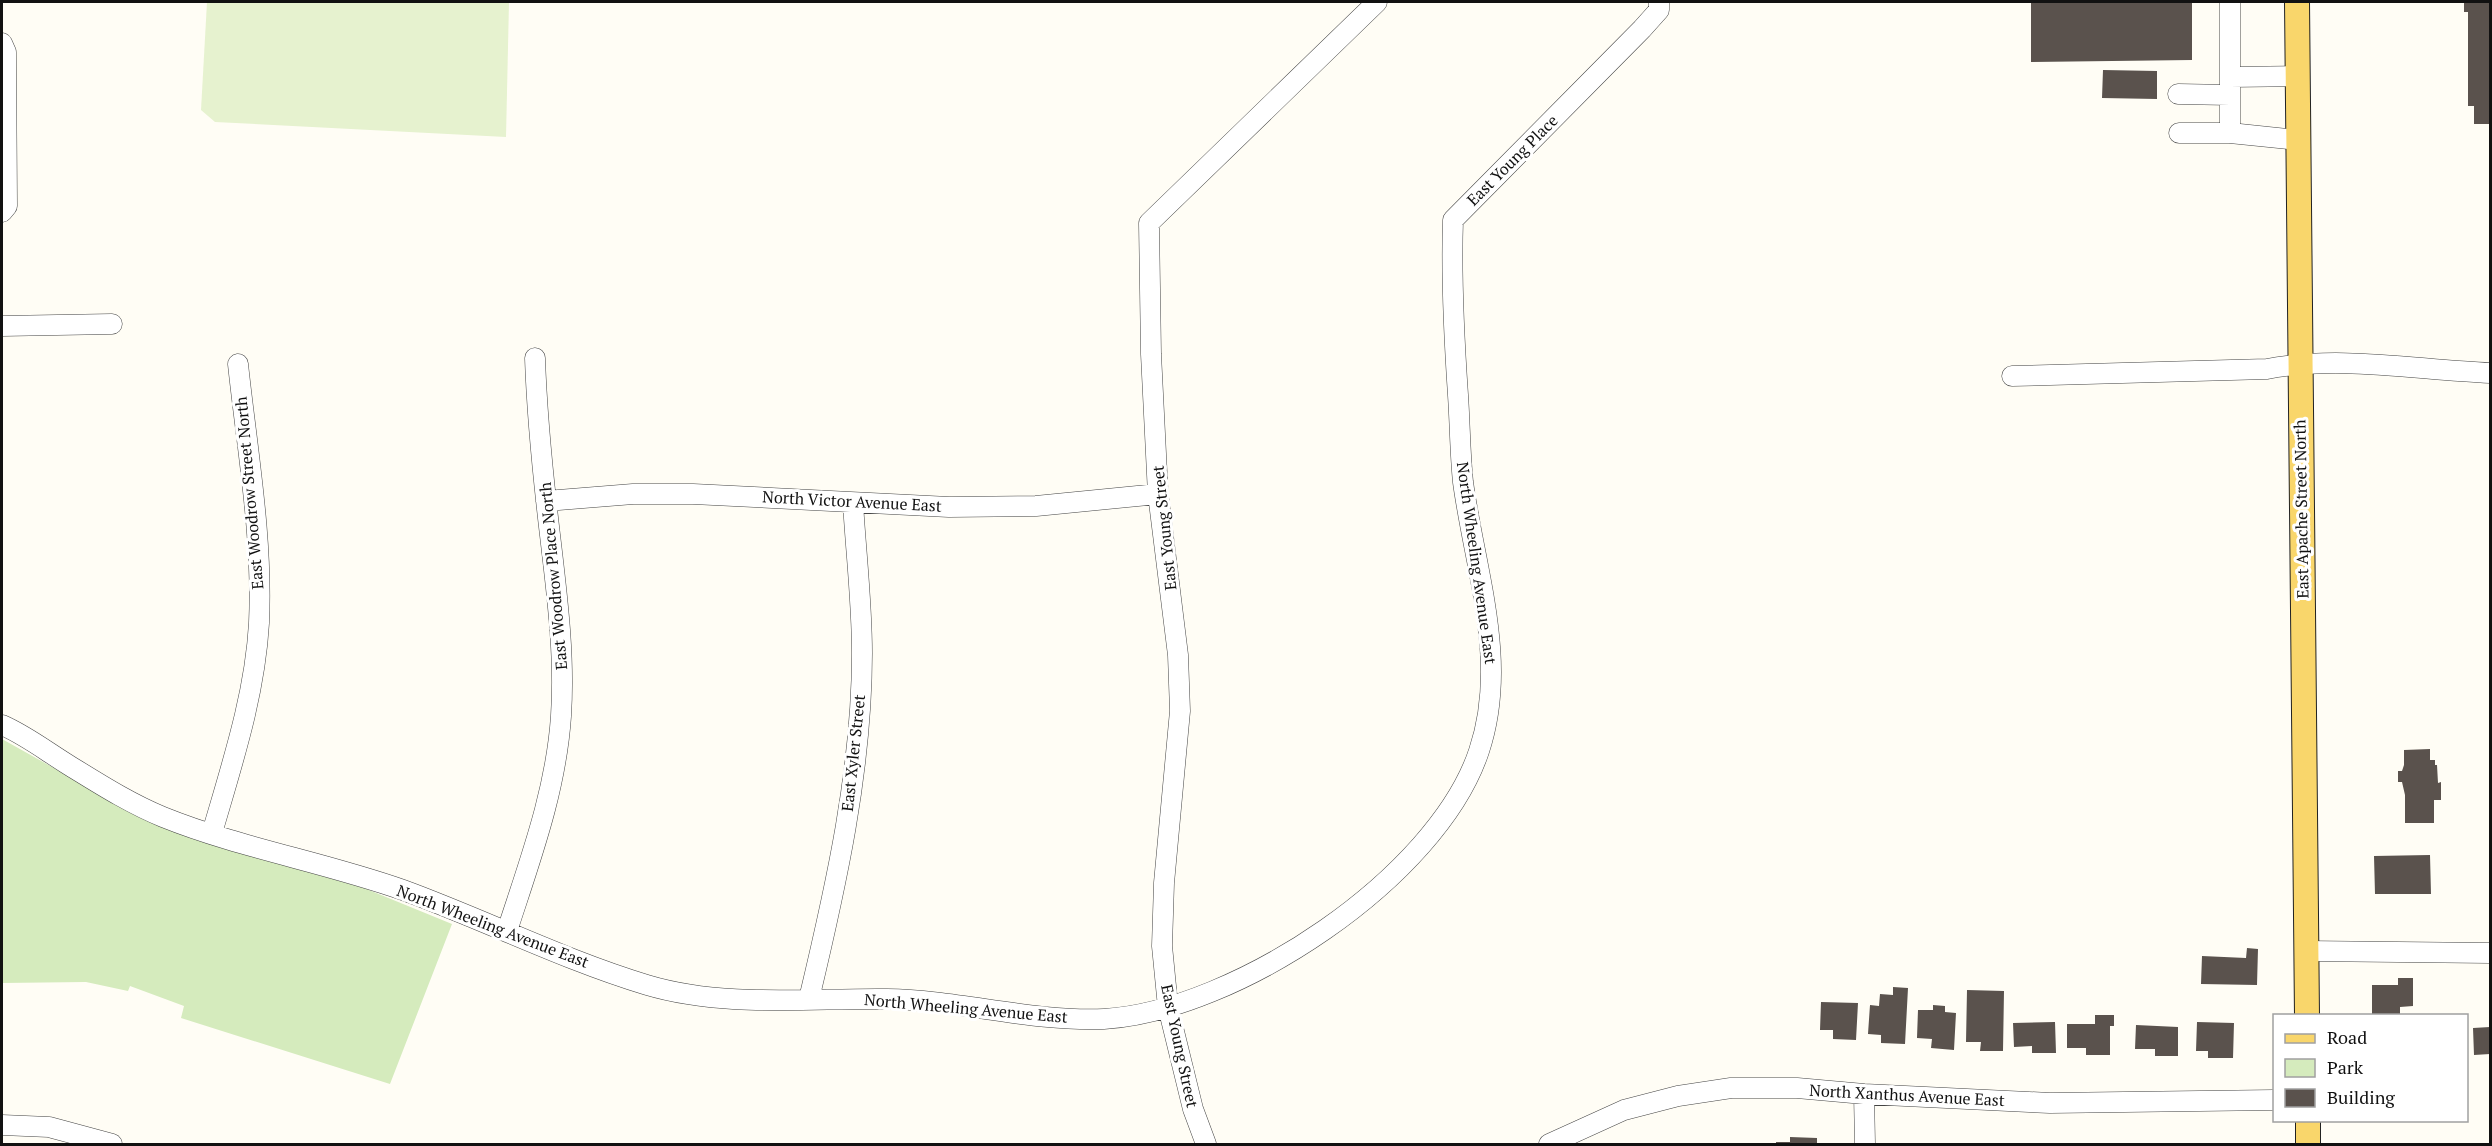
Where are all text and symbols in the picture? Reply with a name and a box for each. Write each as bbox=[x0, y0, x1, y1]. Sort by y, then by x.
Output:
street label: East Young Place bbox=[1462, 110, 1562, 210]
street label: East Woodrow Street North bbox=[230, 395, 268, 590]
street label: East Apache Street North bbox=[2288, 419, 2314, 599]
street label: North Wheeling Avenue East bbox=[1452, 460, 1502, 666]
street label: East Young Street bbox=[1146, 464, 1182, 592]
street label: East Woodrow Place North bbox=[534, 481, 572, 671]
street label: North Victor Avenue East bbox=[762, 485, 942, 517]
street label: East Xyler Street bbox=[836, 693, 870, 813]
street label: North Wheeling Avenue East bbox=[394, 879, 592, 973]
street label: East Young Street bbox=[1156, 982, 1204, 1110]
street label: North Wheeling Avenue East bbox=[863, 988, 1069, 1028]
legend bbox=[2273, 1014, 2468, 1122]
text: Road bbox=[2327, 1025, 2367, 1049]
text: Park bbox=[2327, 1055, 2364, 1079]
street label: North Xanthus Avenue East bbox=[1809, 1079, 2005, 1111]
text: Building bbox=[2327, 1085, 2395, 1109]

